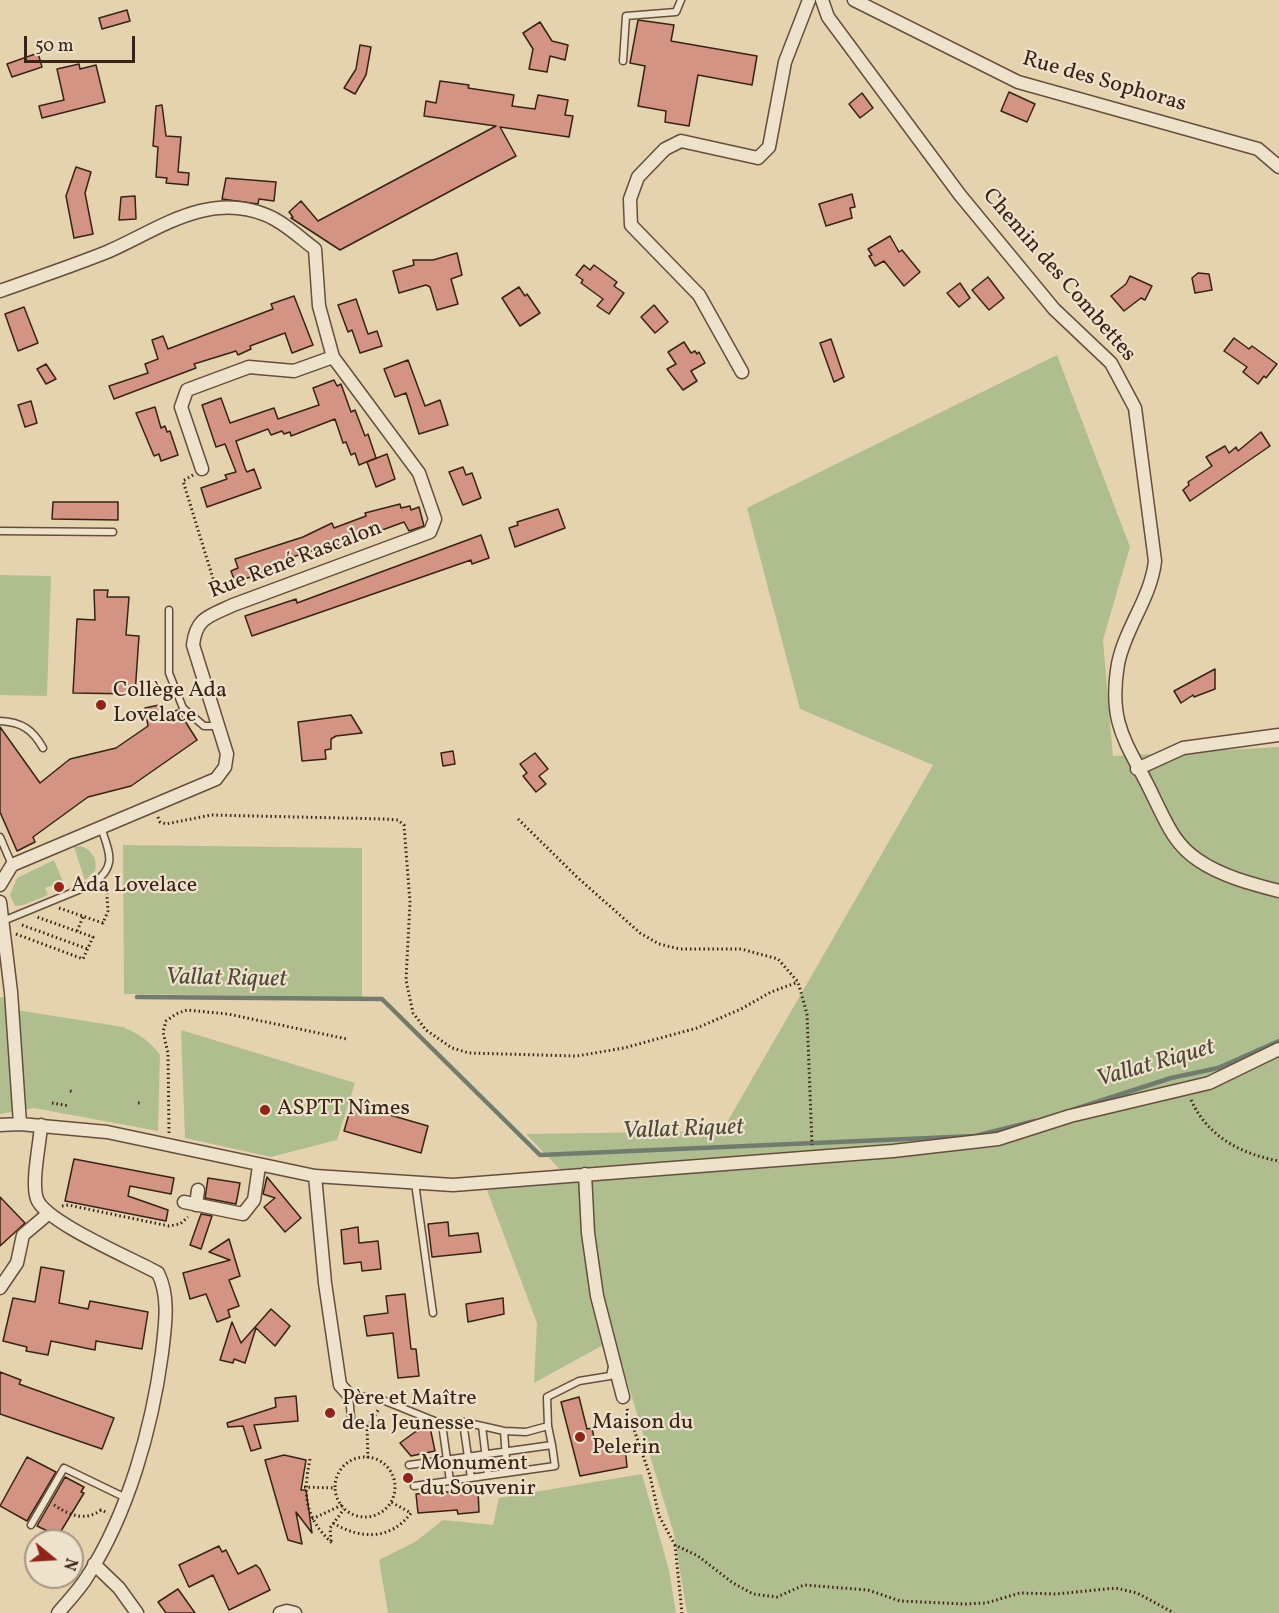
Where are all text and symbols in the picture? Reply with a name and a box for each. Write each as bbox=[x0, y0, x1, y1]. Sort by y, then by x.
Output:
scale bar bbox=[27, 24, 138, 62]
text: 50 m bbox=[35, 34, 74, 59]
street label: Rue des Sophoras bbox=[1019, 47, 1189, 119]
street label: Chemin des Combettes bbox=[976, 184, 1140, 368]
street label: Rue René Rascalon bbox=[206, 516, 386, 606]
place label: Collège Ada Lovelace bbox=[113, 679, 227, 730]
marker: Collège Ada Lovelace bbox=[94, 698, 108, 712]
place label: Ada Lovelace bbox=[71, 874, 197, 900]
marker: Ada Lovelace bbox=[52, 880, 66, 894]
water label: Vallat Riquet bbox=[165, 965, 287, 995]
water label: Vallat Riquet bbox=[1094, 1034, 1218, 1096]
place label: ASPTT Nîmes bbox=[277, 1097, 410, 1123]
marker: ASPTT Nîmes bbox=[258, 1103, 272, 1117]
water label: Vallat Riquet bbox=[622, 1114, 744, 1148]
place label: Père et Maître de la Jeunesse bbox=[342, 1387, 477, 1438]
marker: Père et Maître de la Jeunesse bbox=[323, 1406, 337, 1420]
place label: Maison du Pelerin bbox=[592, 1411, 694, 1462]
marker: Maison du Pelerin bbox=[573, 1430, 587, 1444]
place label: Monument du Souvenir bbox=[420, 1452, 536, 1504]
marker: Monument du Souvenir bbox=[401, 1471, 415, 1485]
north arrow bbox=[24, 1529, 84, 1589]
text: N bbox=[57, 1555, 81, 1573]

